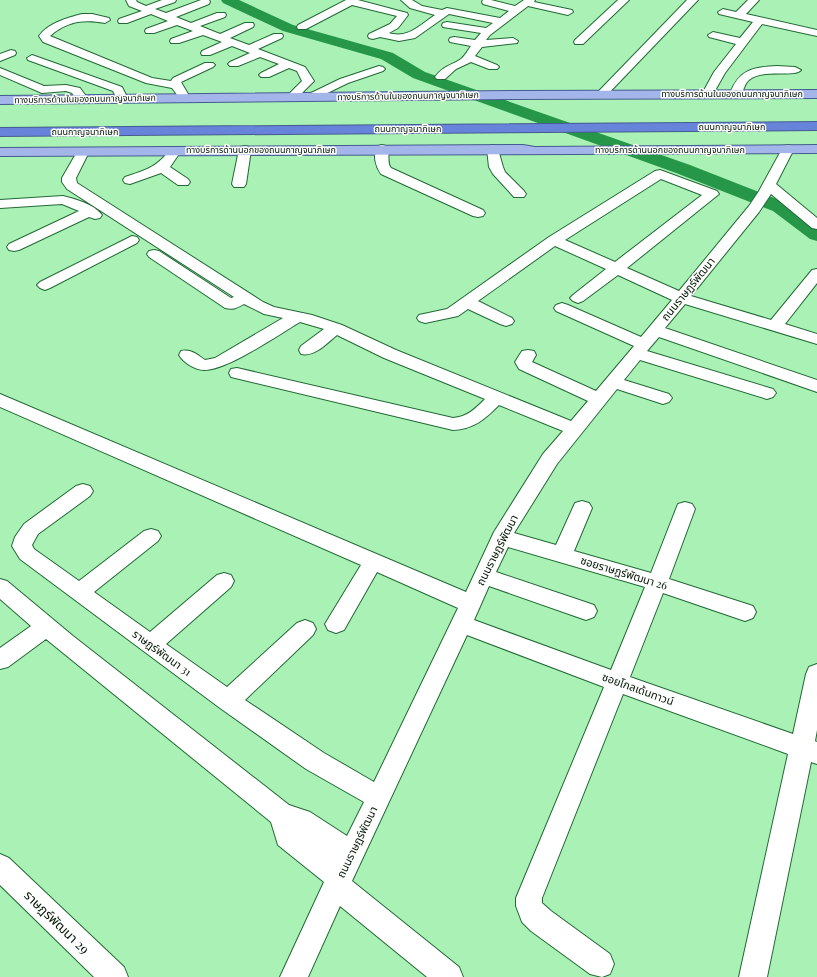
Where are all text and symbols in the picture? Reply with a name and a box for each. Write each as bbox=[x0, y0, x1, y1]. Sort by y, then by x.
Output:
street label: ทางบริการด้านในของถนนกาญจนาภิเษก bbox=[661, 87, 803, 99]
street label: ทางบริการด้านในของถนนกาญจนาภิเษก bbox=[337, 88, 479, 102]
street label: ทางบริการด้านในของถนนกาญจนาภิเษก bbox=[14, 91, 156, 105]
street label: ถนนกาญจนาภิเษก bbox=[699, 120, 765, 132]
street label: ถนนกาญจนาภิเษก bbox=[375, 122, 441, 134]
street label: ถนนกาญจนาภิเษก bbox=[52, 125, 118, 137]
street label: ทางบริการด้านนอกของถนนกาญจนาภิเษก bbox=[186, 143, 336, 155]
street label: ทางบริการด้านนอกของถนนกาญจนาภิเษก bbox=[595, 143, 745, 155]
street label: ถนนราษฏร์พัฒนา bbox=[657, 254, 718, 324]
street label: ถนนราษฏร์พัฒนา bbox=[472, 512, 521, 588]
street label: ซอยราษฎร์พัฒนา 26 bbox=[579, 552, 670, 593]
street label: ราษฎร์พัฒนา 31 bbox=[130, 626, 195, 679]
street label: ซอยโกลเด้นทาวน์ bbox=[600, 669, 676, 708]
street label: ถนนราษฏร์พัฒนา bbox=[333, 804, 380, 880]
street label: ราษฎร์พัฒนา 29 bbox=[21, 886, 94, 957]

